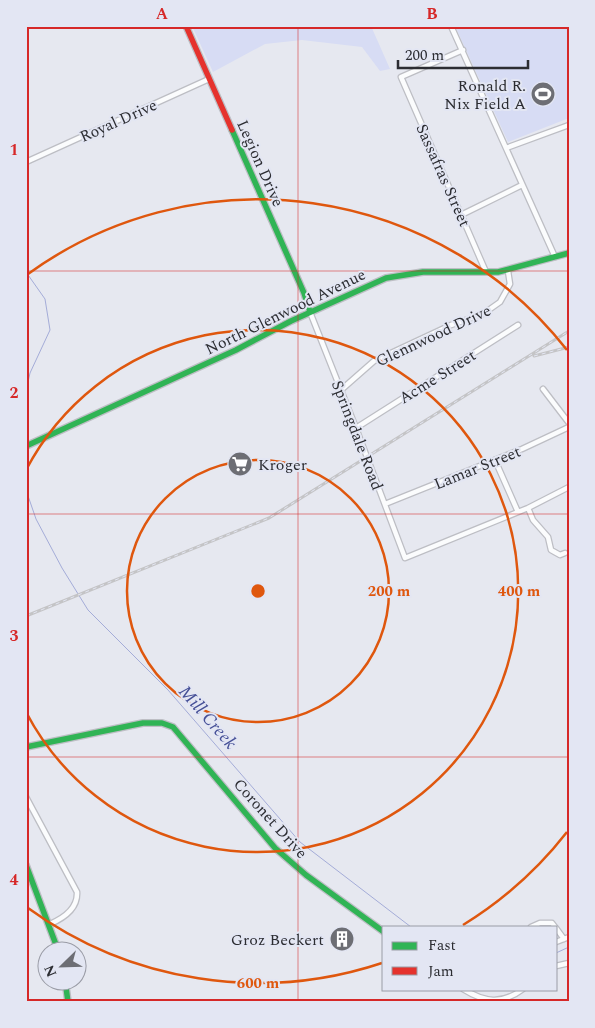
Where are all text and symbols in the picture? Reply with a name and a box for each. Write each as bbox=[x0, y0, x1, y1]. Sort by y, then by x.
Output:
text: A bbox=[156, 2, 169, 26]
text: B bbox=[426, 2, 438, 26]
scale bar bbox=[398, 38, 528, 70]
text: 200 m bbox=[405, 44, 444, 67]
place label: Ronald R. Nix Field A bbox=[444, 74, 526, 116]
sports icon: Ronald R. Nix Field A bbox=[530, 81, 556, 107]
street label: Royal Drive bbox=[76, 93, 161, 149]
street label: Legion Drive bbox=[230, 116, 290, 211]
street label: Sassafras Street bbox=[410, 120, 477, 231]
text: 1 bbox=[10, 138, 18, 162]
street label: North Glenwood Avenue bbox=[201, 263, 370, 361]
street label: Glennwood Drive bbox=[372, 299, 495, 373]
street label: Acme Street bbox=[394, 343, 481, 410]
street label: Springdale Road bbox=[325, 377, 389, 494]
text: 2 bbox=[10, 381, 19, 405]
street label: Lamar Street bbox=[430, 439, 525, 496]
supermarket icon: Kroger bbox=[227, 451, 253, 477]
place label: Kroger bbox=[258, 453, 307, 477]
text: 200 m bbox=[368, 580, 411, 603]
text: 400 m bbox=[498, 580, 541, 603]
centre of rings bbox=[249, 582, 267, 600]
text: 3 bbox=[10, 624, 19, 648]
water label: Mill Creek bbox=[172, 679, 244, 756]
street label: Coronet Drive bbox=[227, 773, 313, 864]
text: 4 bbox=[10, 868, 19, 892]
building icon: Groz Beckert bbox=[329, 926, 355, 952]
legend bbox=[382, 926, 558, 990]
place label: Groz Beckert bbox=[231, 928, 324, 952]
text: Fast bbox=[428, 934, 456, 957]
north arrow bbox=[38, 940, 88, 990]
text: Jam bbox=[428, 960, 454, 983]
text: N bbox=[39, 962, 62, 980]
text: 600 m bbox=[237, 972, 280, 995]

